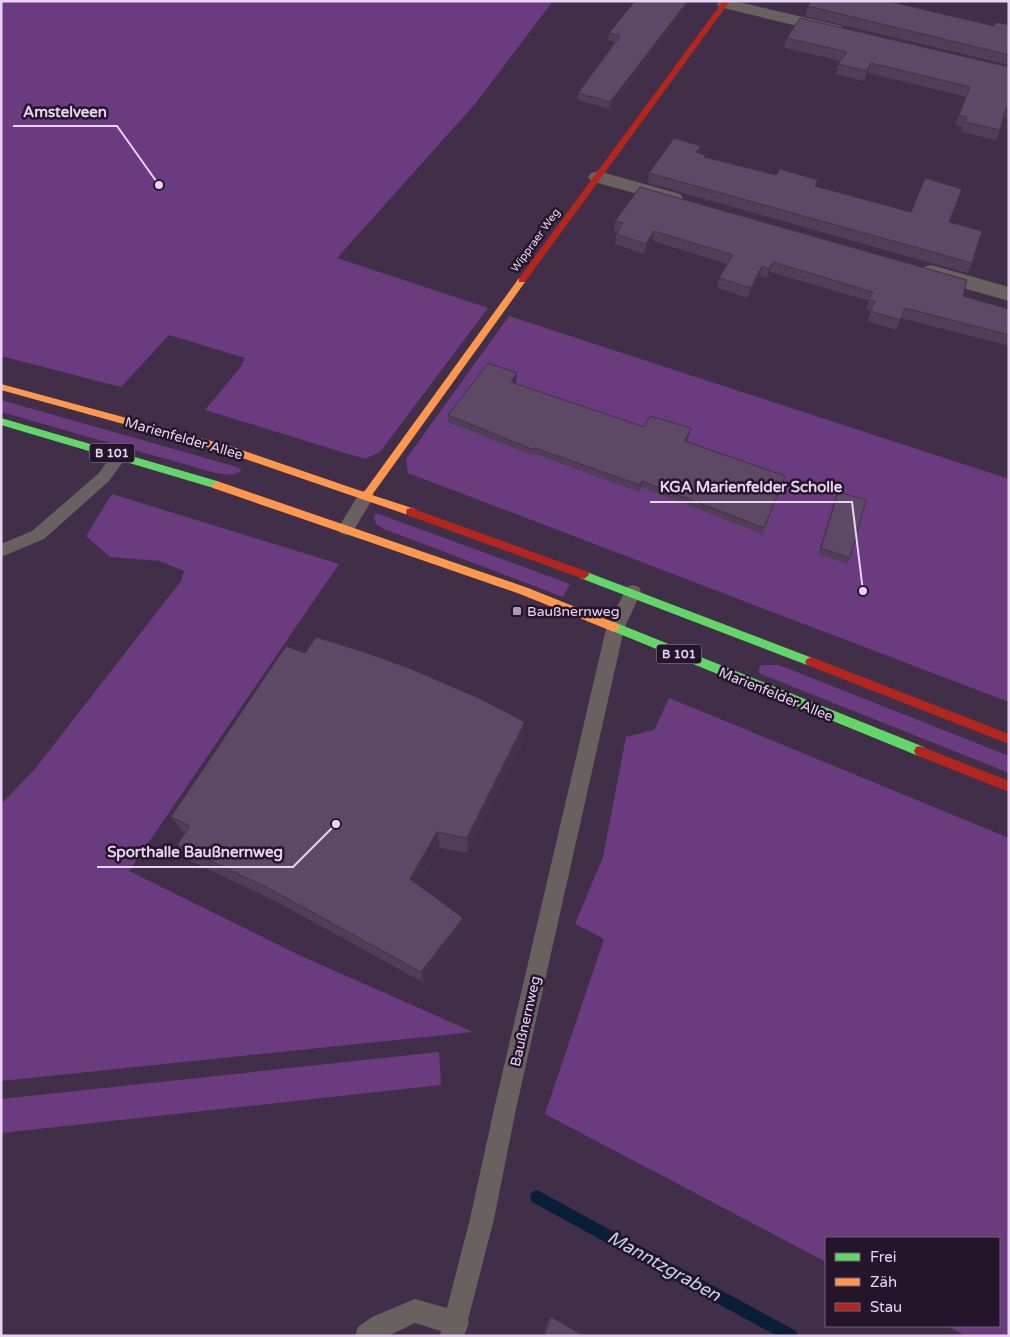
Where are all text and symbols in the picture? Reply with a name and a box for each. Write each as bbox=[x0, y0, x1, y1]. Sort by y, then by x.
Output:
callout: Amstelveen bbox=[13, 96, 117, 126]
text: Amstelveen bbox=[23, 103, 107, 121]
street label: Wippraer Weg bbox=[508, 206, 563, 275]
street label: Marienfelder Allee bbox=[123, 414, 245, 463]
road number: B 101 bbox=[90, 443, 134, 462]
callout: KGA Marienfelder Scholle bbox=[650, 472, 852, 502]
text: KGA Marienfelder Scholle bbox=[660, 478, 843, 496]
place label: Baußnernweg bbox=[527, 603, 620, 620]
marker: Baußnernweg bbox=[511, 605, 523, 617]
road number: B 101 bbox=[656, 644, 702, 664]
street label: Marienfelder Allee bbox=[716, 664, 836, 725]
callout: Sporthalle Baußnernweg bbox=[97, 837, 293, 867]
text: Sporthalle Baußnernweg bbox=[107, 843, 283, 862]
street label: Baußnernweg bbox=[507, 974, 544, 1068]
water label: Manntzgraben bbox=[604, 1226, 725, 1307]
legend bbox=[825, 1237, 1000, 1327]
text: Frei bbox=[870, 1248, 896, 1266]
text: Zäh bbox=[870, 1273, 897, 1291]
text: Stau bbox=[870, 1298, 902, 1316]

